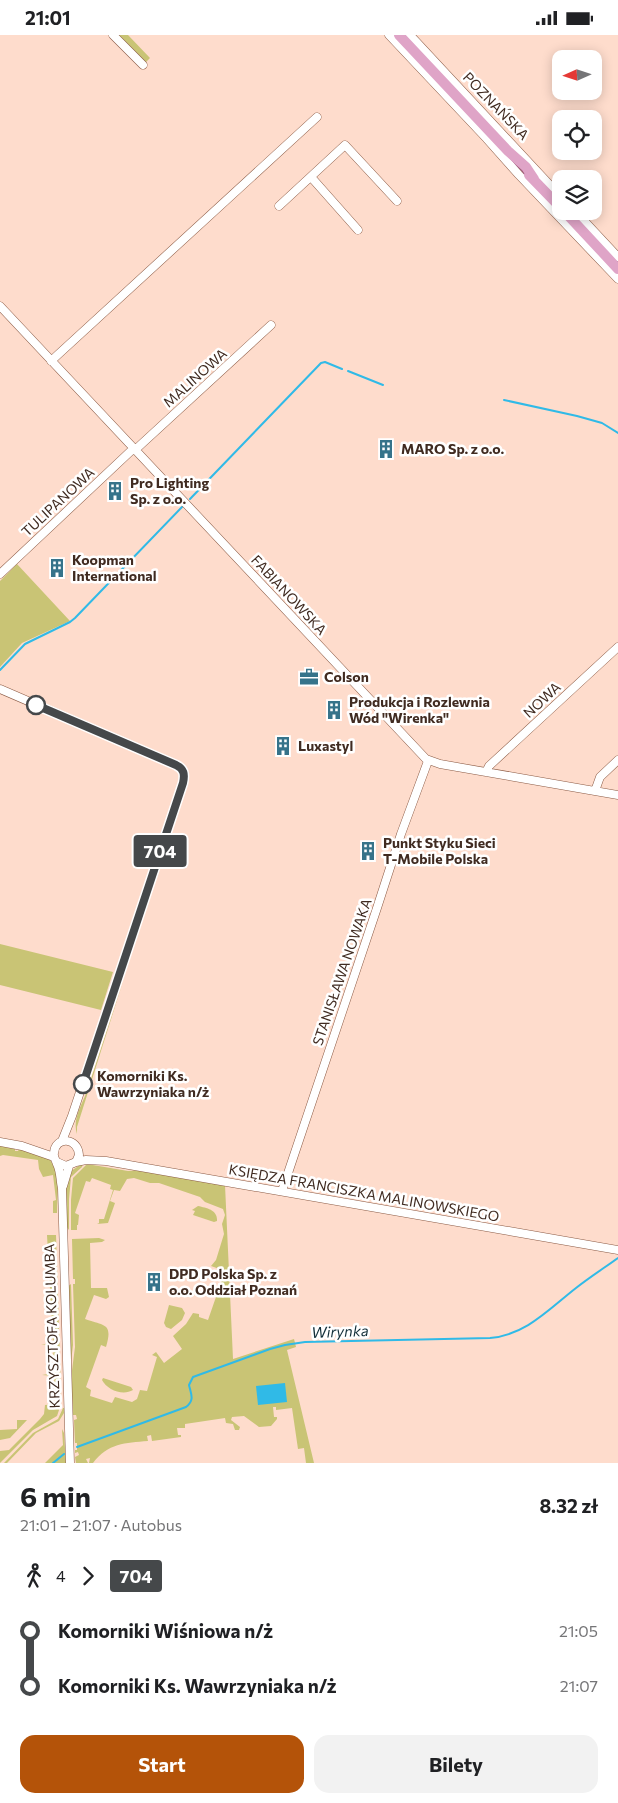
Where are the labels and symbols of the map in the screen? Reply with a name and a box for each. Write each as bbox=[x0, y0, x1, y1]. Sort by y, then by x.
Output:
north arrow bbox=[552, 50, 602, 100]
street label: POZNAŃSKA bbox=[460, 68, 533, 143]
street label: MALINOWA bbox=[159, 344, 230, 411]
building icon: MARO Sp. z o.o. bbox=[375, 438, 397, 460]
place label: MARO Sp. z o.o. bbox=[401, 440, 504, 457]
street label: TULIPANOWA bbox=[18, 463, 98, 540]
place label: Pro Lighting Sp. z o.o. bbox=[130, 474, 209, 507]
building icon: Pro Lighting Sp. z o.o. bbox=[104, 480, 126, 502]
place label: Koopman International bbox=[72, 551, 156, 584]
street label: FABIANOWSKA bbox=[248, 551, 331, 638]
building icon: Koopman International bbox=[46, 557, 68, 579]
office icon: Colson bbox=[298, 666, 320, 688]
place label: Colson bbox=[324, 668, 369, 685]
street label: NOWA bbox=[520, 678, 564, 721]
place label: Produkcja i Rozlewnia Wód "Wirenka" bbox=[349, 693, 490, 726]
unlabelled marker bbox=[26, 695, 46, 715]
building icon: Produkcja i Rozlewnia Wód "Wirenka" bbox=[323, 699, 345, 721]
building icon: Luxastyl bbox=[272, 735, 294, 757]
place label: Luxastyl bbox=[298, 737, 353, 754]
place label: Punkt Styku Sieci T-Mobile Polska bbox=[383, 834, 496, 867]
line badge: 704 bbox=[131, 835, 189, 867]
building icon: Punkt Styku Sieci T-Mobile Polska bbox=[357, 840, 379, 862]
street label: STANISŁAWA NOWAKA bbox=[308, 896, 375, 1047]
place label: Komorniki Ks. Wawrzyniaka n/ż bbox=[97, 1067, 209, 1100]
marker: Komorniki Ks. Wawrzyniaka n/ż bbox=[73, 1074, 93, 1094]
street label: KSIĘDZA FRANCISZKA MALINOWSKIEGO bbox=[228, 1160, 501, 1225]
street label: KRZYSZTOFA KOLUMBA bbox=[40, 1243, 63, 1409]
place label: DPD Polska Sp. z o.o. Oddział Poznań bbox=[169, 1265, 297, 1298]
building icon: DPD Polska Sp. z o.o. Oddział Poznań bbox=[143, 1271, 165, 1293]
water label: Wirynka bbox=[311, 1321, 369, 1341]

